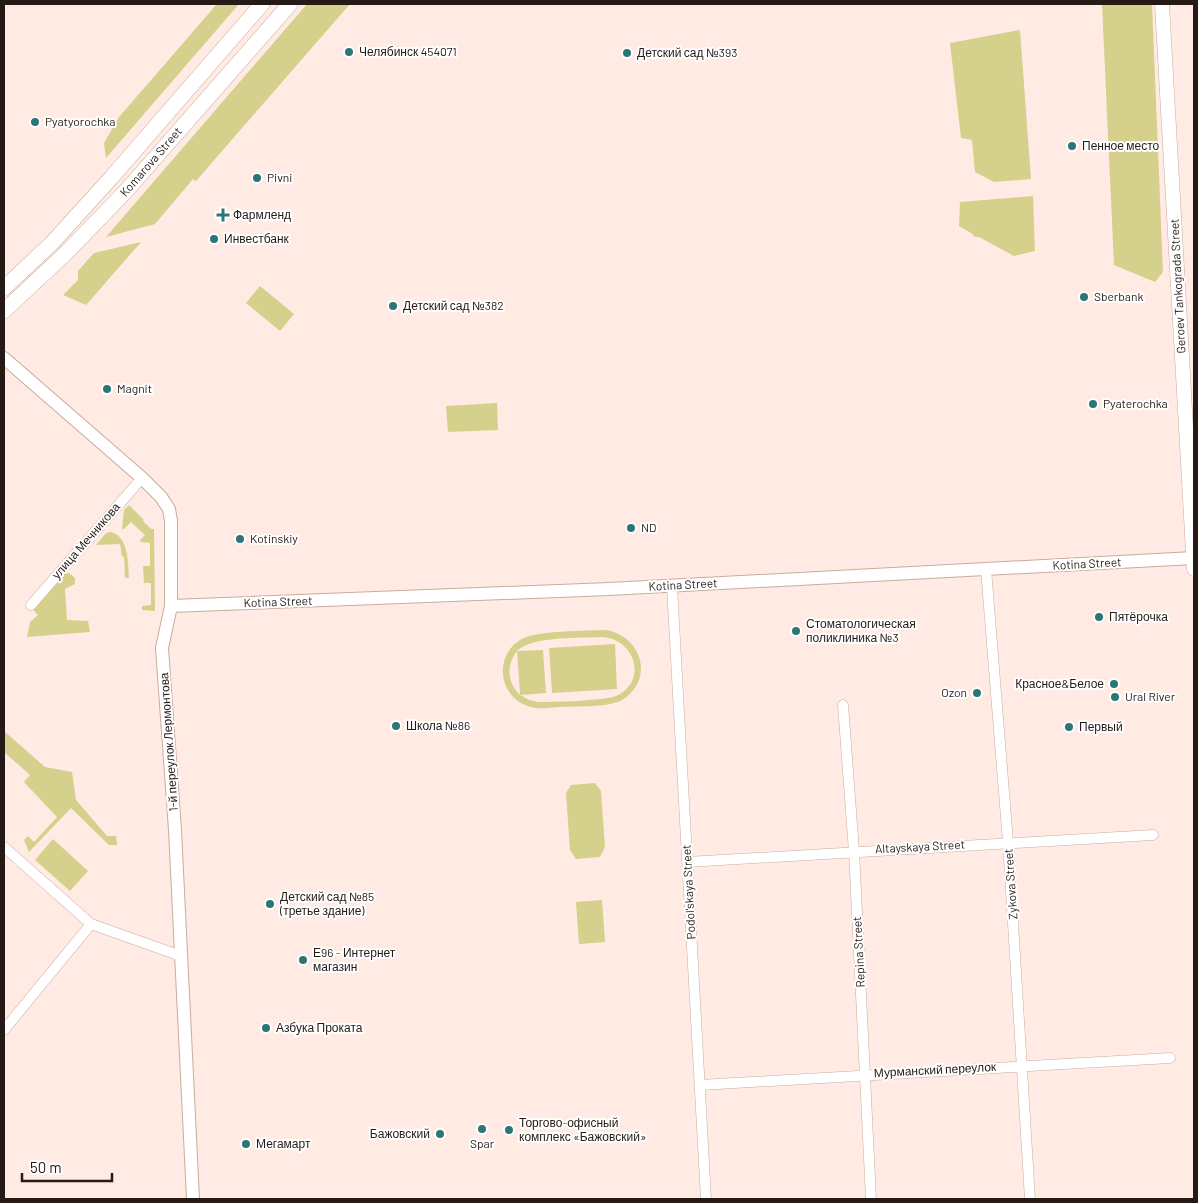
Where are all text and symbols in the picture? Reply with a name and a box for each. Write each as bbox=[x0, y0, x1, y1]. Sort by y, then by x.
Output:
place label: Челябинск 454071 bbox=[359, 44, 457, 58]
place label: Детский сад №393 bbox=[637, 45, 737, 60]
marker: Челябинск 454071 bbox=[343, 46, 355, 58]
marker: Детский сад №393 bbox=[621, 47, 633, 59]
place label: Pyatyorochka bbox=[45, 114, 115, 128]
marker: Pyatyorochka bbox=[29, 116, 41, 128]
street label: Komarova Street bbox=[116, 124, 184, 199]
place label: Пенное место bbox=[1082, 138, 1160, 152]
marker: Пенное место bbox=[1066, 140, 1078, 152]
place label: Pivni bbox=[267, 170, 292, 184]
marker: Pivni bbox=[251, 172, 263, 184]
place label: Фармленд bbox=[233, 207, 291, 222]
marker: Фармленд bbox=[217, 209, 229, 221]
street label: Geroev Tankograda Street bbox=[1166, 218, 1188, 354]
place label: Инвестбанк bbox=[224, 231, 290, 245]
marker: Инвестбанк bbox=[208, 233, 220, 245]
place label: Sberbank bbox=[1094, 289, 1143, 303]
marker: Sberbank bbox=[1078, 291, 1090, 303]
place label: Детский сад №382 bbox=[403, 298, 504, 313]
marker: Детский сад №382 bbox=[387, 300, 399, 312]
place label: Magnit bbox=[117, 381, 152, 395]
marker: Magnit bbox=[101, 383, 113, 395]
place label: Pyaterochka bbox=[1103, 396, 1168, 410]
marker: Pyaterochka bbox=[1087, 398, 1099, 410]
street label: улица Мечникова bbox=[48, 499, 123, 582]
place label: ND bbox=[641, 520, 656, 534]
marker: ND bbox=[625, 522, 637, 534]
place label: Kotinskiy bbox=[250, 531, 298, 545]
marker: Kotinskiy bbox=[234, 533, 246, 545]
street label: Kotina Street bbox=[1052, 554, 1122, 572]
street label: Kotina Street bbox=[648, 575, 718, 593]
street label: Kotina Street bbox=[243, 593, 313, 609]
place label: Пятёрочка bbox=[1109, 609, 1168, 624]
marker: Пятёрочка bbox=[1093, 611, 1105, 623]
place label: Стоматологическая поликлиника №3 bbox=[806, 616, 916, 644]
marker: Стоматологическая поликлиника №3 bbox=[790, 625, 802, 637]
street label: 1-й переулок Лермонтова bbox=[156, 672, 181, 812]
place label: Красное&Белое bbox=[1015, 676, 1104, 691]
marker: Красное&Белое bbox=[1108, 678, 1120, 690]
place label: Ozon bbox=[941, 685, 967, 699]
marker: Ozon bbox=[971, 687, 983, 699]
place label: Ural River bbox=[1125, 689, 1176, 703]
marker: Ural River bbox=[1109, 691, 1121, 703]
place label: Школа №86 bbox=[406, 718, 470, 732]
place label: Первый bbox=[1079, 719, 1123, 734]
marker: Школа №86 bbox=[390, 720, 402, 732]
marker: Первый bbox=[1063, 721, 1075, 733]
street label: Altayskaya Street bbox=[875, 837, 965, 855]
street label: Podol'skaya Street bbox=[679, 844, 697, 940]
street label: Zykova Street bbox=[1001, 848, 1019, 920]
place label: Детский сад №85 (третье здание) bbox=[279, 889, 374, 918]
marker: Детский сад №85 (третье здание) bbox=[264, 898, 276, 910]
street label: Repina Street bbox=[849, 916, 867, 988]
place label: Е96 - Интернет магазин bbox=[313, 945, 396, 973]
marker: Е96 - Интернет магазин bbox=[297, 954, 309, 966]
place label: Азбука Проката bbox=[276, 1020, 363, 1035]
marker: Азбука Проката bbox=[260, 1022, 272, 1034]
street label: Мурманский переулок bbox=[873, 1059, 997, 1080]
place label: Торгово-офисный комплекс «Бажовский» bbox=[519, 1115, 646, 1143]
marker: Spar bbox=[476, 1123, 488, 1135]
marker: Торгово-офисный комплекс «Бажовский» bbox=[503, 1124, 515, 1136]
place label: Бажовский bbox=[370, 1126, 430, 1140]
marker: Бажовский bbox=[434, 1128, 446, 1140]
place label: Мегамарт bbox=[256, 1136, 311, 1151]
place label: Spar bbox=[470, 1136, 495, 1150]
marker: Мегамарт bbox=[240, 1138, 252, 1150]
scale bar bbox=[22, 1150, 112, 1182]
text: 50 m bbox=[30, 1158, 62, 1176]

